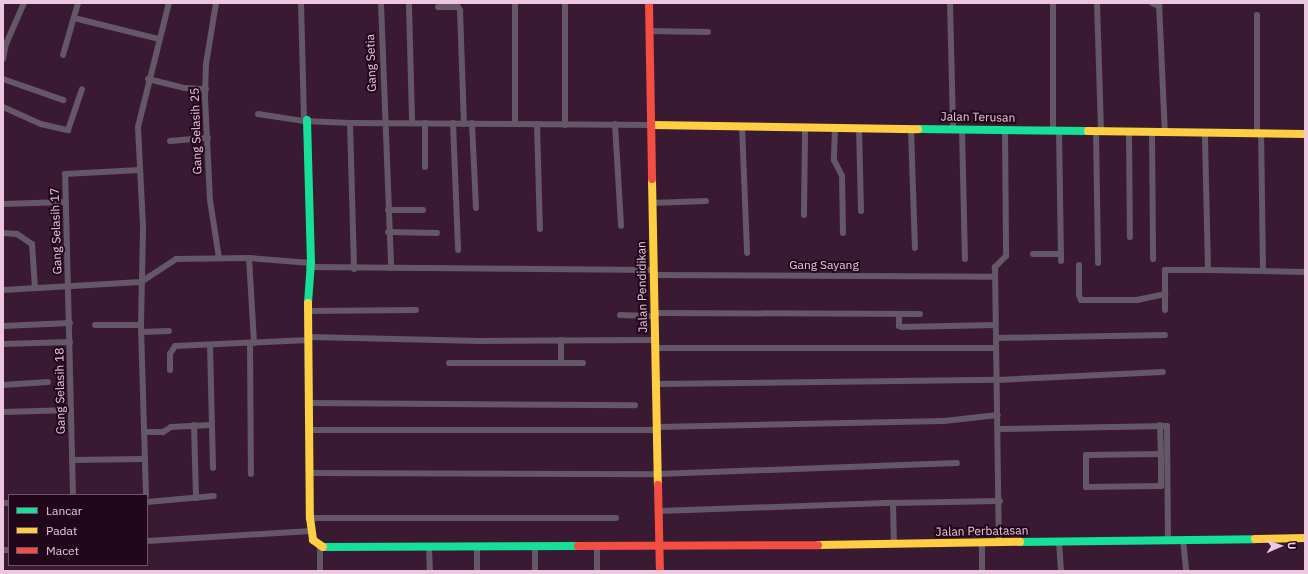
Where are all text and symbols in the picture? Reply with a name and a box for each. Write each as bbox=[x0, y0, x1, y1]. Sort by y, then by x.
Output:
street label: Gang Setia bbox=[363, 34, 379, 92]
street label: Gang Selasih 25 bbox=[187, 87, 205, 175]
street label: Jalan Terusan bbox=[940, 109, 1016, 125]
street label: Gang Selasih 17 bbox=[47, 187, 65, 275]
street label: Jalan Pendidikan bbox=[634, 241, 650, 333]
street label: Gang Sayang bbox=[789, 258, 859, 272]
street label: Gang Selasih 18 bbox=[52, 347, 68, 435]
legend bbox=[8, 494, 148, 566]
text: Lancar bbox=[46, 503, 82, 518]
text: Padat bbox=[46, 523, 77, 538]
street label: Jalan Perbatasan bbox=[935, 523, 1029, 539]
north arrow bbox=[1260, 526, 1300, 566]
text: U bbox=[1285, 542, 1299, 550]
text: Macet bbox=[46, 543, 79, 558]

